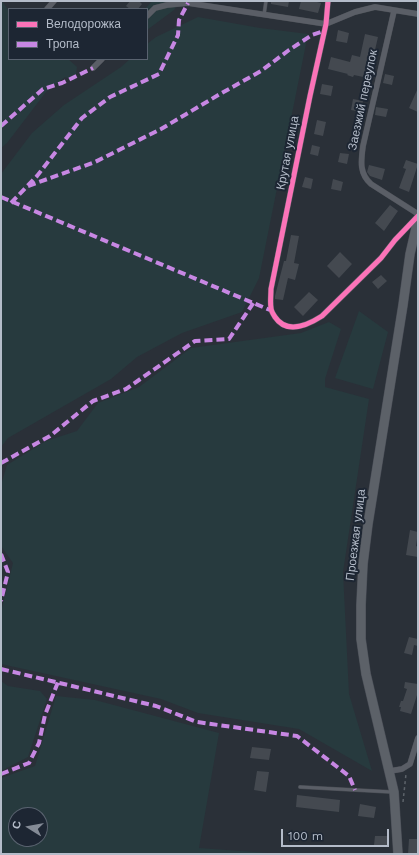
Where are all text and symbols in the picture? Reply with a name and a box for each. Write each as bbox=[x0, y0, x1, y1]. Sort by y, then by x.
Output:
legend bbox=[8, 8, 148, 60]
text: Велодорожка bbox=[46, 17, 121, 31]
text: Тропа bbox=[46, 37, 79, 51]
street label: Заезжий переулок bbox=[345, 48, 381, 152]
street label: Крутая улица bbox=[274, 115, 302, 191]
street label: Проезжая улица bbox=[343, 488, 369, 582]
north arrow bbox=[8, 807, 48, 847]
text: С bbox=[10, 820, 24, 830]
scale bar bbox=[283, 821, 391, 847]
text: 100 m bbox=[288, 829, 323, 843]

